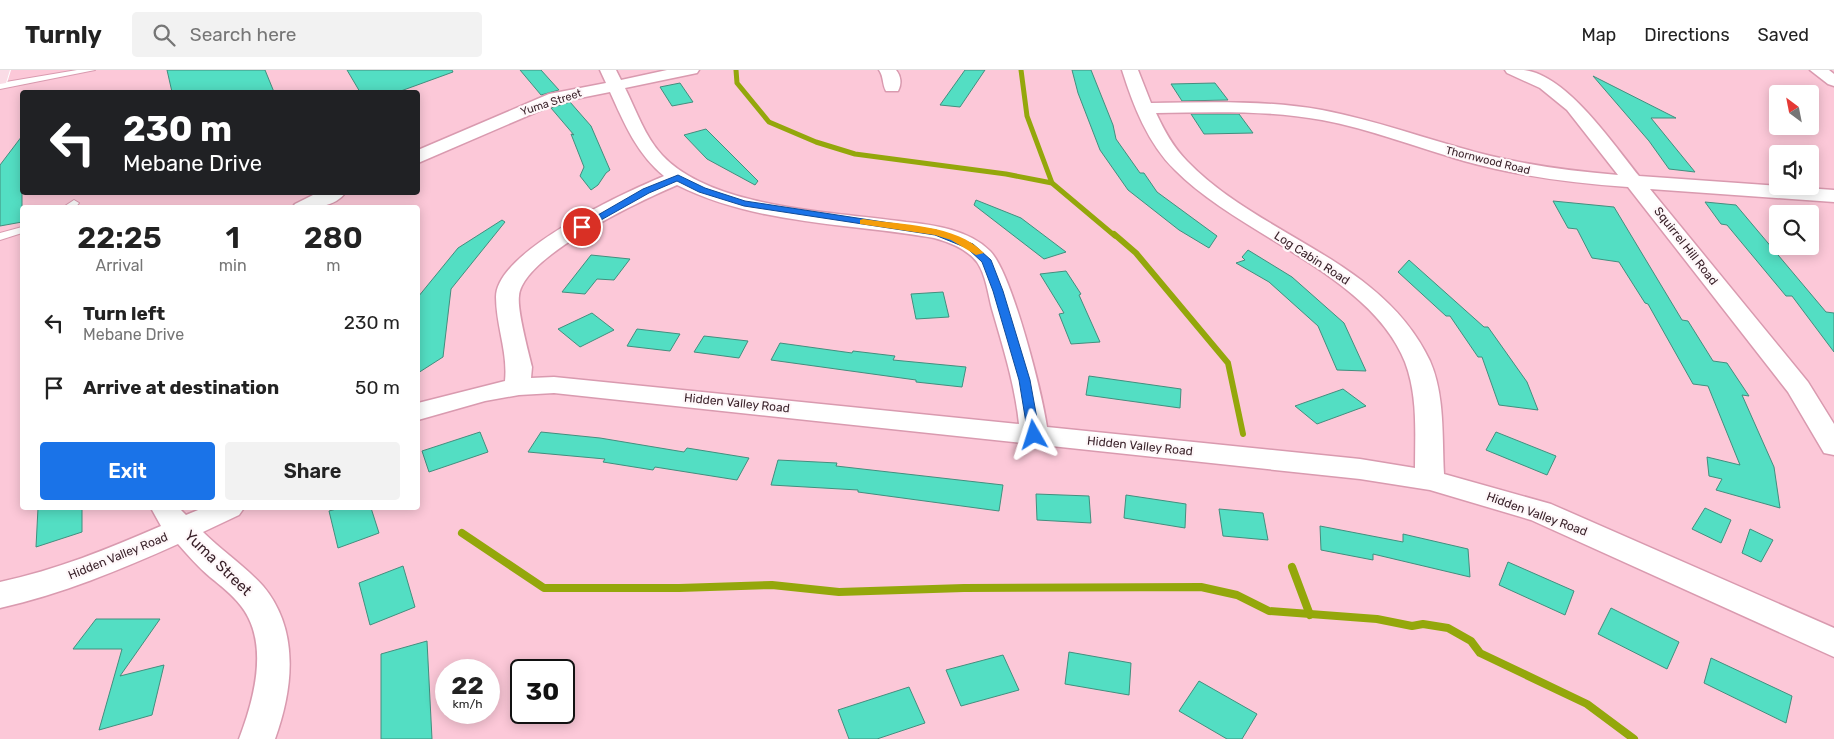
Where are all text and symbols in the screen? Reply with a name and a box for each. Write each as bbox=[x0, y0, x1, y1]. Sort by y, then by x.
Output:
search box bbox=[132, 12, 482, 57]
text: Turnly bbox=[25, 21, 102, 49]
icon: search bbox=[150, 21, 178, 49]
text: Search here bbox=[190, 23, 296, 46]
text: Map bbox=[1581, 24, 1616, 46]
text: Directions bbox=[1644, 24, 1730, 46]
text: Saved bbox=[1758, 24, 1809, 46]
north arrow bbox=[1769, 85, 1819, 135]
map controls bbox=[1769, 85, 1819, 255]
street label: Yuma Street bbox=[519, 86, 584, 118]
text: 230 m bbox=[123, 108, 232, 150]
icon: left bbox=[40, 110, 105, 175]
street label: Thornwood Road bbox=[1444, 144, 1531, 177]
button: sound bbox=[1769, 145, 1819, 195]
text: Mebane Drive bbox=[123, 150, 262, 177]
street label: Squirrel Hill Road bbox=[1651, 204, 1721, 288]
button: search bbox=[1769, 205, 1819, 255]
pin bbox=[561, 206, 603, 248]
icon: arrive bbox=[568, 213, 596, 241]
text: 22:25 bbox=[77, 220, 162, 256]
text: 1 bbox=[226, 220, 240, 256]
text: 280 bbox=[304, 220, 363, 256]
street label: Log Cabin Road bbox=[1272, 228, 1352, 288]
text: Arrival bbox=[95, 256, 143, 275]
text: min bbox=[219, 256, 247, 275]
text: m bbox=[326, 256, 340, 275]
text: Turn left bbox=[83, 302, 165, 325]
icon: left bbox=[40, 309, 68, 337]
text: 230 m bbox=[344, 311, 400, 334]
text: Mebane Drive bbox=[83, 325, 184, 344]
icon: arrive bbox=[40, 374, 68, 402]
text: Arrive at destination bbox=[83, 376, 279, 399]
text: 50 m bbox=[355, 376, 400, 399]
street label: Hidden Valley Road bbox=[683, 390, 791, 416]
position arrow bbox=[1007, 408, 1059, 460]
street label: Hidden Valley Road bbox=[1086, 433, 1194, 459]
button: Exit bbox=[40, 442, 215, 500]
button: Share bbox=[225, 442, 400, 500]
street label: Hidden Valley Road bbox=[1485, 489, 1589, 539]
street label: Yuma Street bbox=[181, 527, 255, 600]
street label: Hidden Valley Road bbox=[66, 530, 170, 582]
speed limit sign: 30 bbox=[510, 659, 575, 724]
text: 22 bbox=[451, 671, 484, 700]
text: km/h bbox=[453, 697, 482, 711]

